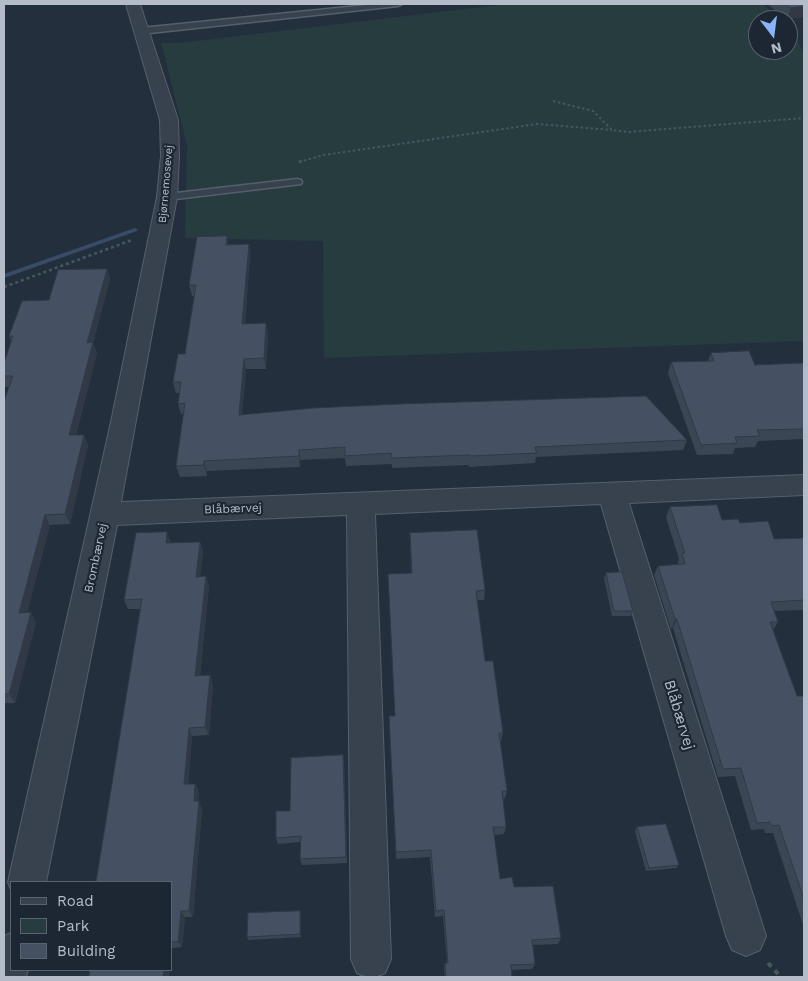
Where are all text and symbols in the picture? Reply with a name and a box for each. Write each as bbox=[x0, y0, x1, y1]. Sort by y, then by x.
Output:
north arrow bbox=[748, 10, 798, 60]
text: N bbox=[770, 39, 784, 58]
street label: Bjørnemosevej bbox=[156, 144, 176, 224]
street label: Blåbærvej bbox=[204, 501, 262, 517]
street label: Brombærvej bbox=[82, 522, 110, 594]
street label: Blåbærvej bbox=[660, 678, 698, 752]
legend bbox=[10, 881, 172, 971]
text: Road bbox=[57, 892, 94, 910]
text: Park bbox=[57, 917, 89, 935]
text: Building bbox=[57, 942, 115, 960]

